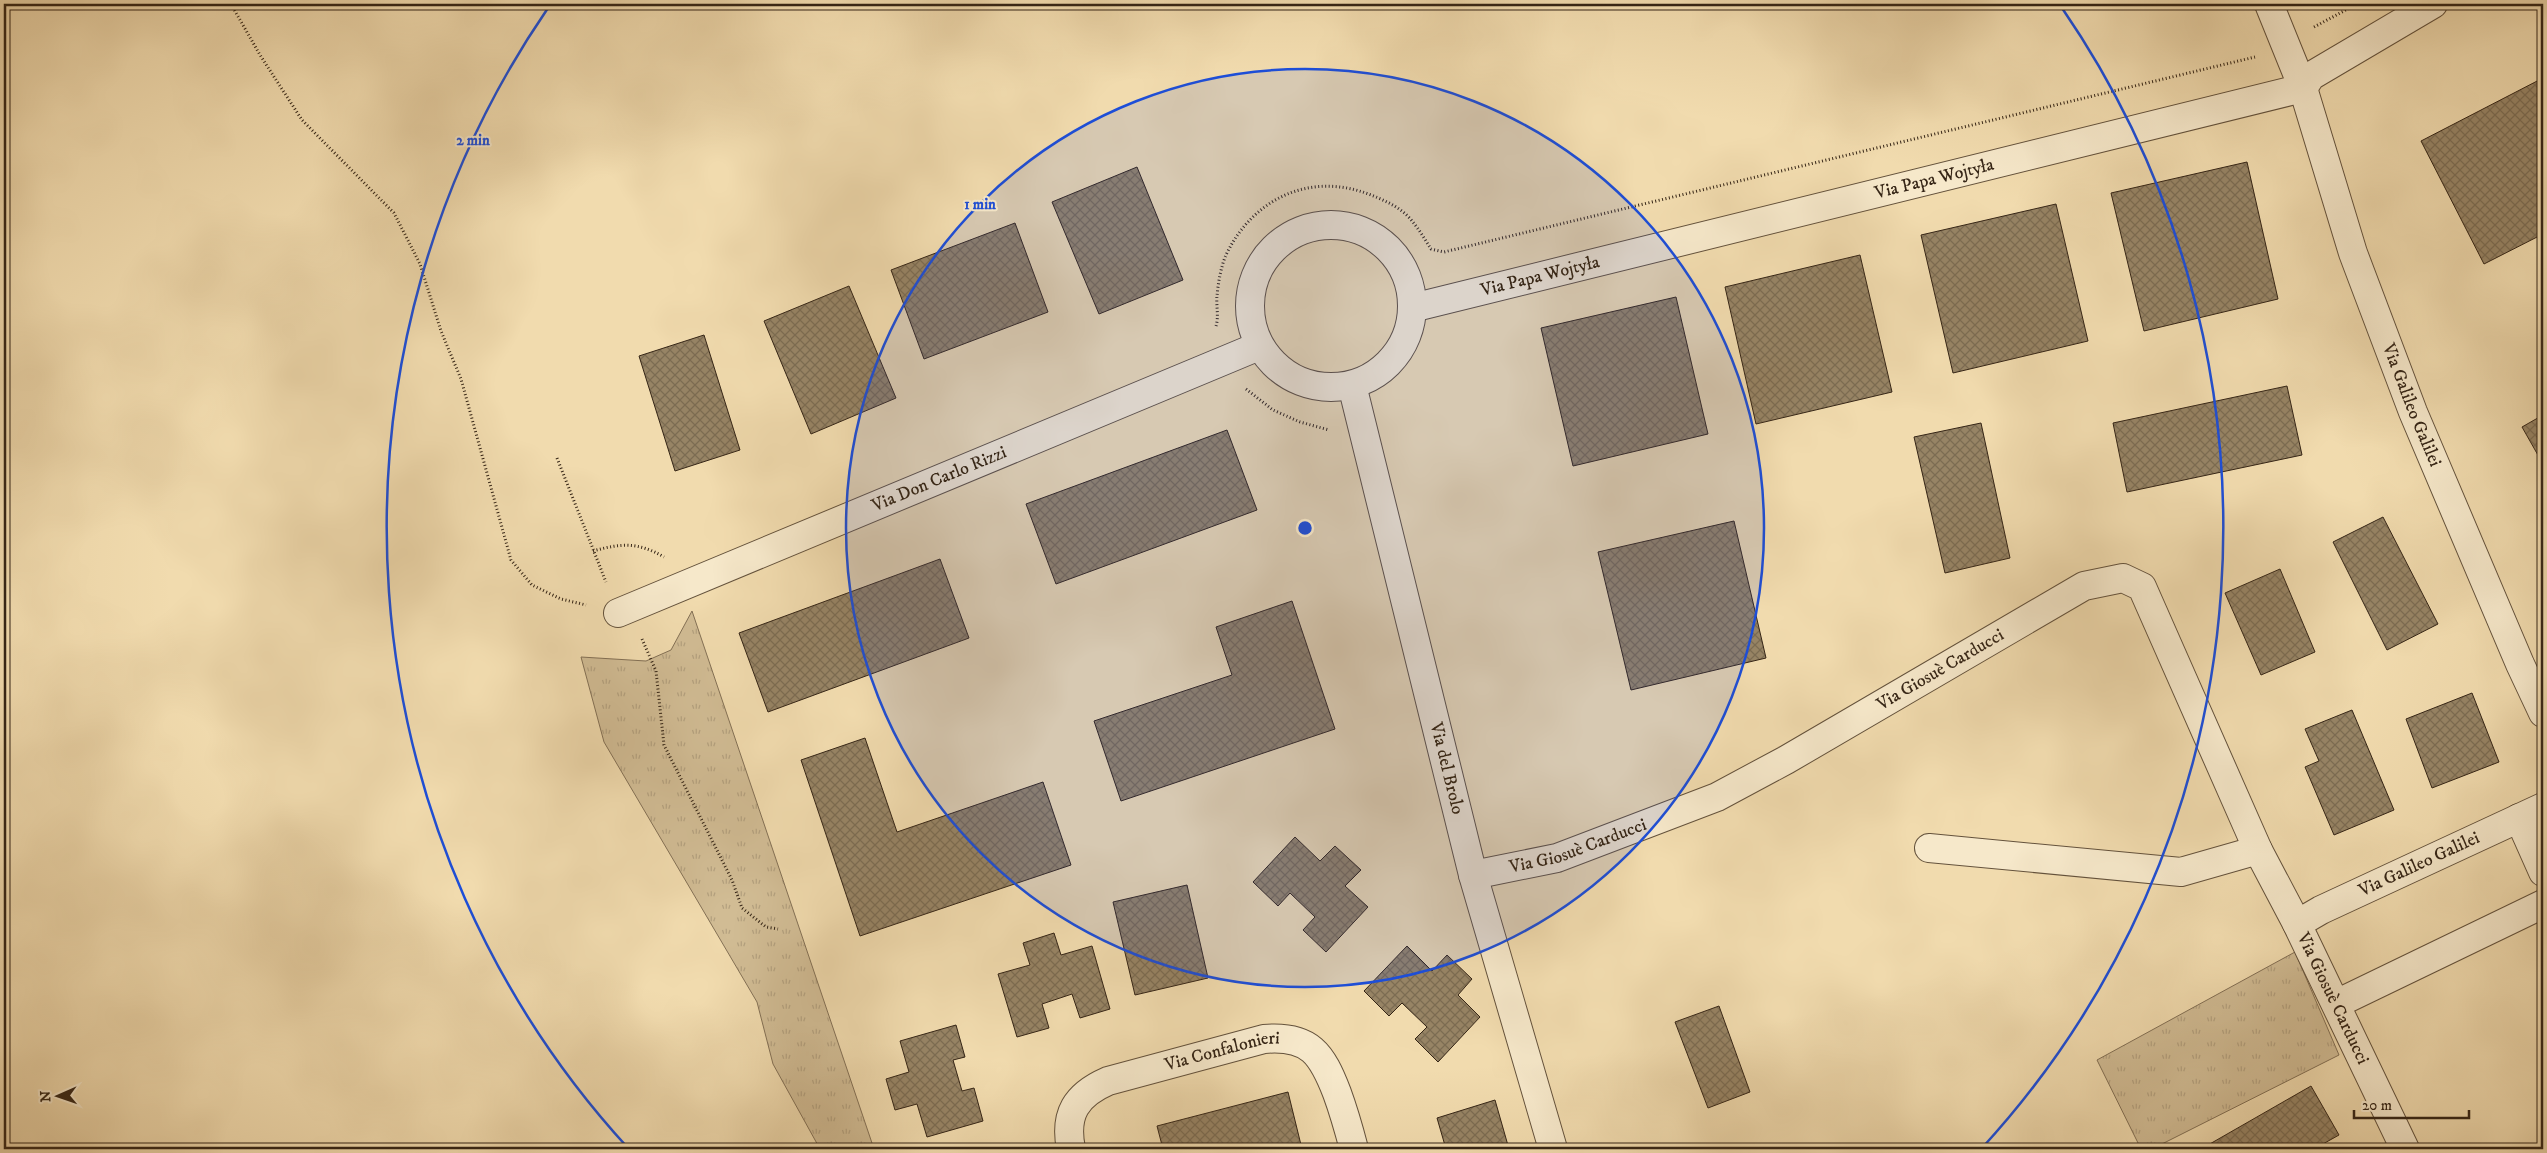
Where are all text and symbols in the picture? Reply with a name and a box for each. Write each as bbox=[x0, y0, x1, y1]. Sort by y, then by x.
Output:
text: 2 min bbox=[456, 131, 490, 150]
street label: Via Papa Wojtyła bbox=[1872, 154, 1996, 205]
text: 1 min bbox=[964, 195, 996, 214]
street label: Via Papa Wojtyła bbox=[1477, 251, 1602, 302]
street label: Via Galileo Galilei bbox=[2377, 339, 2446, 470]
street label: Via Don Carlo Rizzi bbox=[868, 441, 1010, 517]
centre of rings bbox=[1296, 519, 1314, 537]
street label: Via Giosuè Carducci bbox=[1872, 624, 2008, 716]
street label: Via del Brolo bbox=[1425, 719, 1469, 817]
street label: Via Giosuè Carducci bbox=[1506, 814, 1650, 879]
street label: Via Galileo Galilei bbox=[2354, 827, 2483, 902]
street label: Via Giosuè Carducci bbox=[2291, 928, 2374, 1068]
street label: Via Confalonieri bbox=[1161, 1027, 1280, 1076]
north arrow bbox=[32, 1070, 82, 1120]
scale bar bbox=[2354, 1088, 2470, 1120]
text: N bbox=[37, 1090, 55, 1102]
text: 20 m bbox=[2362, 1096, 2392, 1115]

